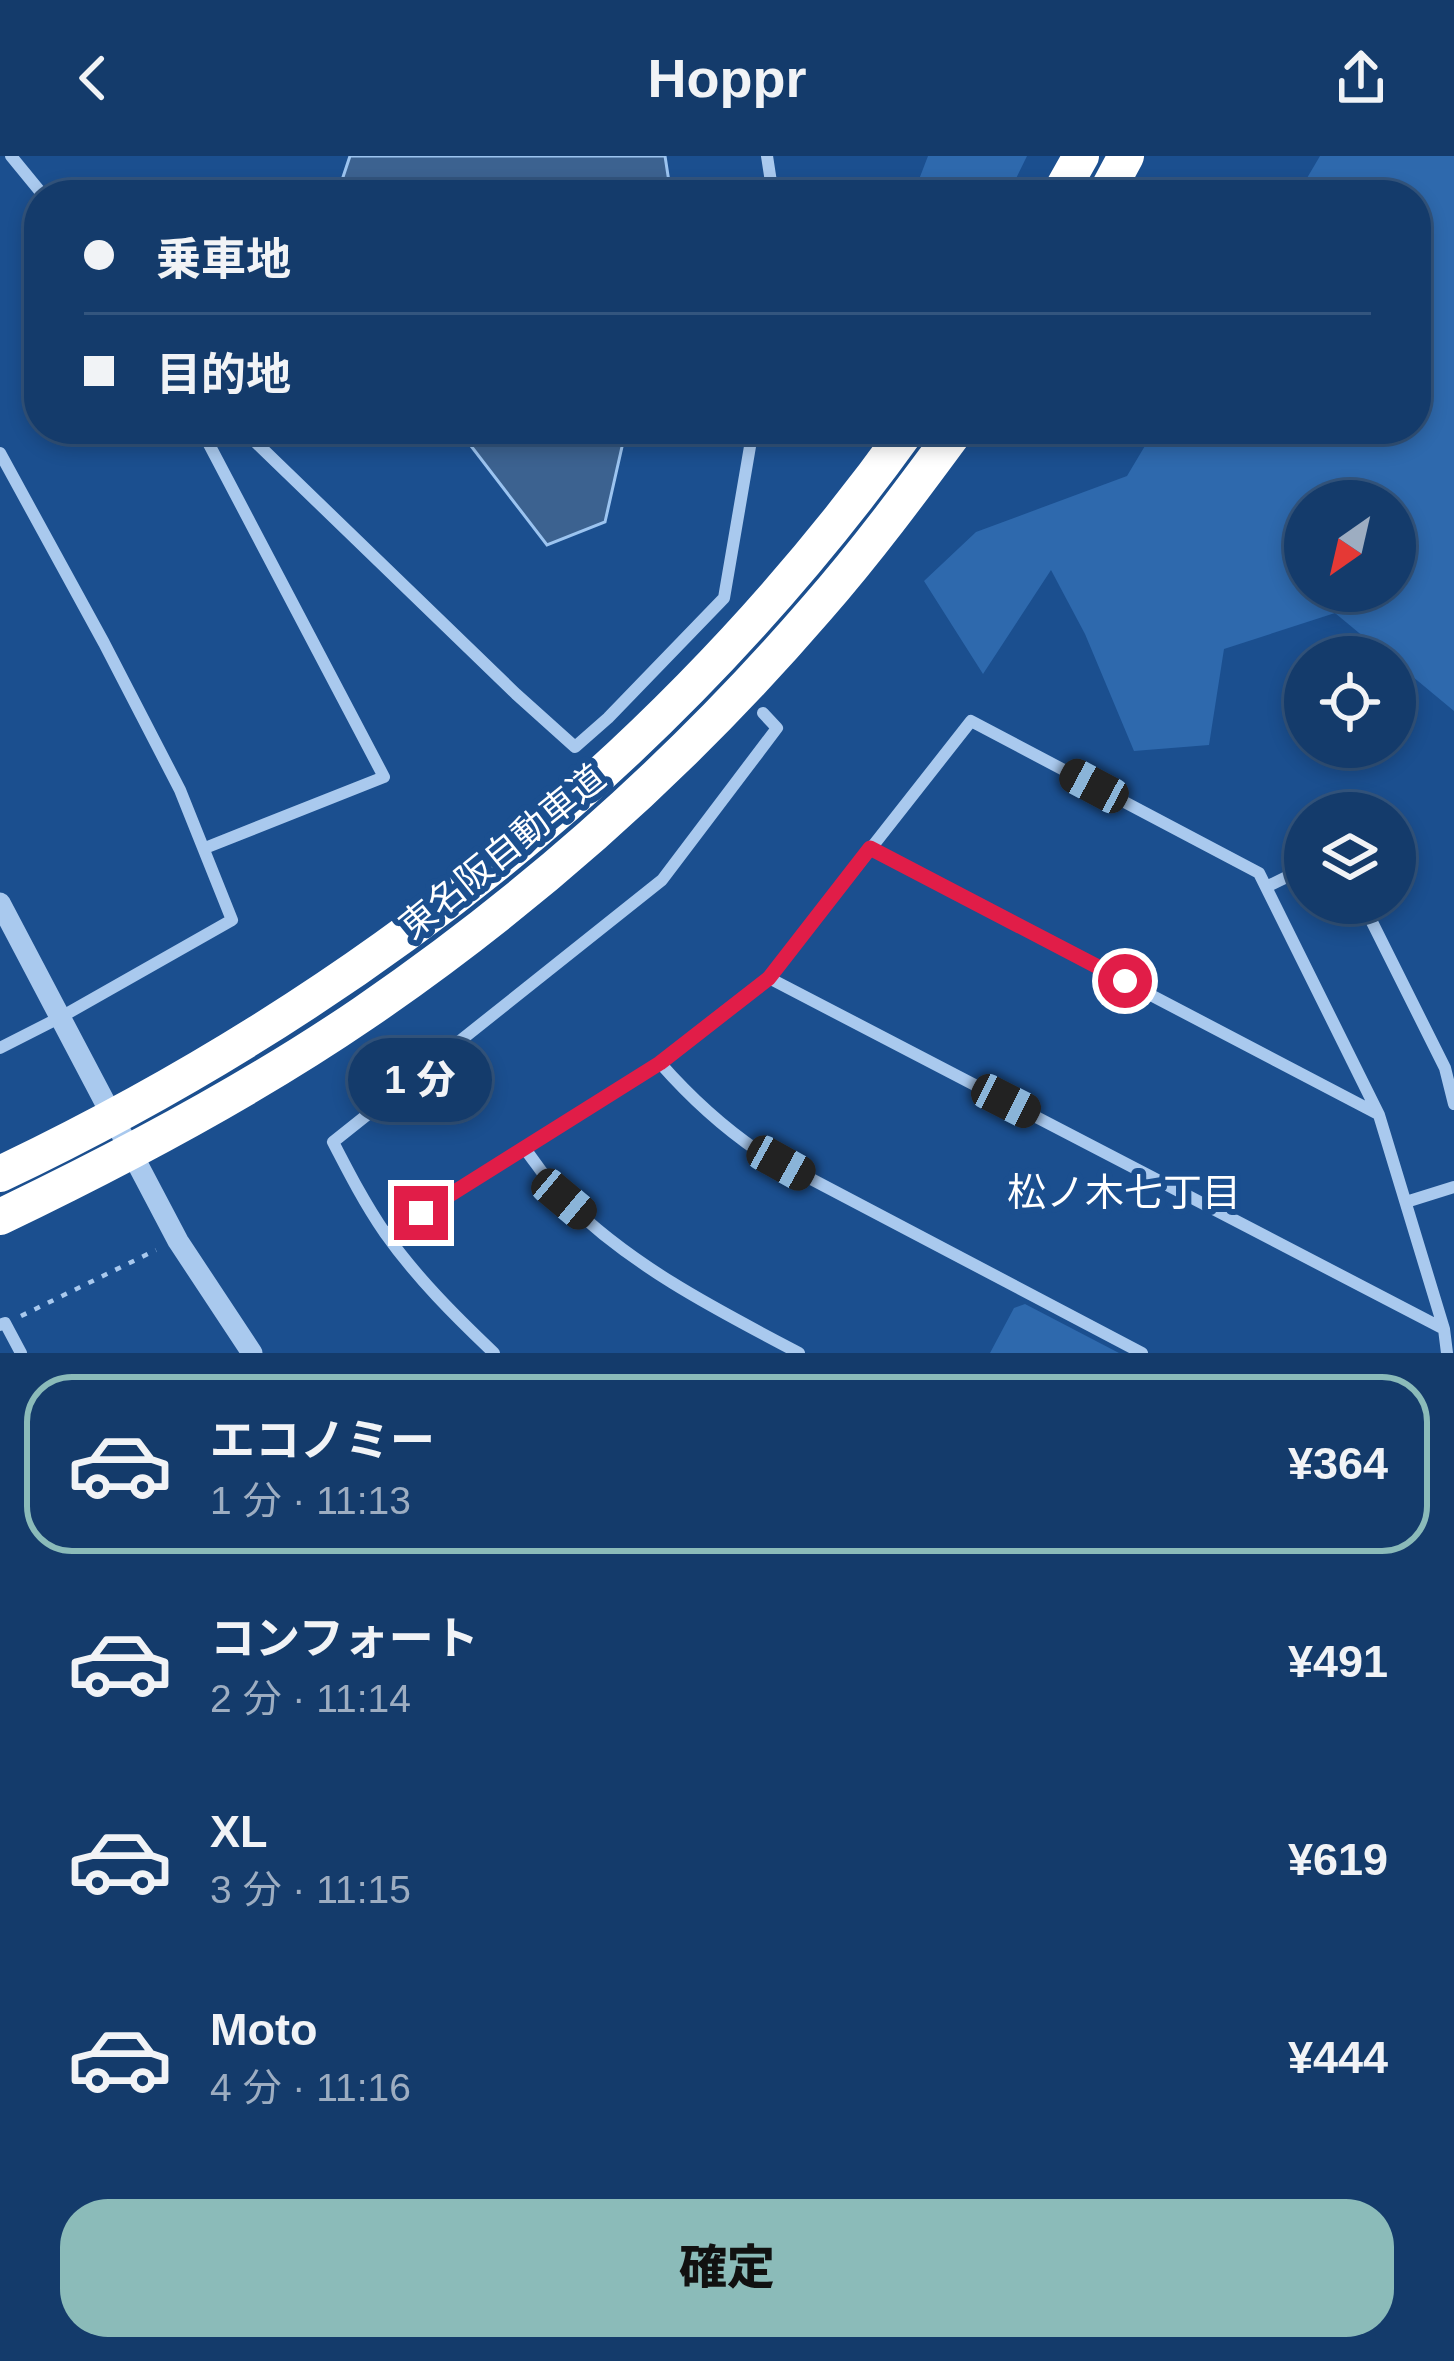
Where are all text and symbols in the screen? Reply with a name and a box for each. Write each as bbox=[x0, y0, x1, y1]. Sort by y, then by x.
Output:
icon: back bbox=[60, 45, 126, 111]
icon: share bbox=[1328, 45, 1394, 111]
text: Hoppr bbox=[648, 48, 806, 108]
text: 乗車地 bbox=[156, 234, 291, 285]
text: 目的地 bbox=[156, 349, 291, 400]
north arrow bbox=[1284, 480, 1416, 612]
map controls bbox=[1284, 480, 1416, 924]
button: locate bbox=[1284, 636, 1416, 768]
car bbox=[1054, 753, 1134, 819]
street label: 東名阪自動車道 bbox=[391, 756, 613, 947]
button: layers bbox=[1284, 792, 1416, 924]
route start bbox=[1098, 954, 1152, 1008]
callout: 1 分 bbox=[349, 1039, 493, 1123]
text: 1 分 bbox=[384, 1058, 456, 1101]
car bbox=[966, 1069, 1046, 1133]
car bbox=[741, 1130, 821, 1196]
car bbox=[525, 1162, 603, 1236]
district label: 松ノ木七丁目 bbox=[1007, 1171, 1241, 1214]
route end bbox=[394, 1186, 448, 1240]
icon: car bbox=[66, 1410, 174, 1518]
text: エコノミー bbox=[210, 1415, 435, 1466]
text: ¥364 bbox=[1288, 1438, 1388, 1489]
text: 1 分 · 11:13 bbox=[210, 1479, 411, 1522]
icon: car bbox=[66, 1608, 174, 1716]
text: コンフォート bbox=[210, 1613, 479, 1664]
text: ¥491 bbox=[1288, 1636, 1388, 1687]
text: 2 分 · 11:14 bbox=[210, 1677, 411, 1720]
icon: car bbox=[66, 1806, 174, 1914]
text: XL bbox=[210, 1806, 268, 1857]
text: ¥619 bbox=[1288, 1834, 1388, 1885]
text: 3 分 · 11:15 bbox=[210, 1868, 411, 1911]
icon: car bbox=[66, 2004, 174, 2112]
text: Moto bbox=[210, 2004, 317, 2055]
text: ¥444 bbox=[1288, 2032, 1388, 2083]
text: 4 分 · 11:16 bbox=[210, 2066, 411, 2109]
button: 確定 bbox=[60, 2199, 1394, 2337]

